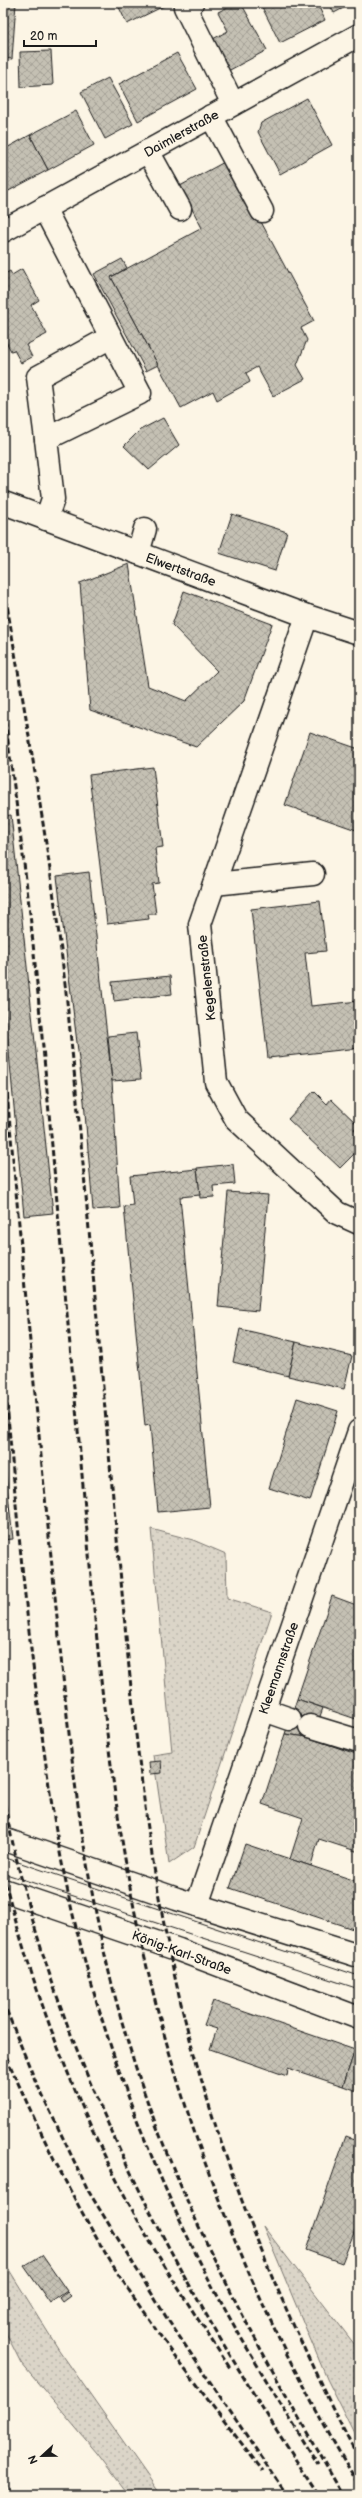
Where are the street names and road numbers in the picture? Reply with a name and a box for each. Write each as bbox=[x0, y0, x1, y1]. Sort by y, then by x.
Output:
street label: Daimlerstraße bbox=[141, 107, 222, 161]
street label: Elwertstraße bbox=[143, 550, 218, 590]
street label: Kegelenstraße bbox=[195, 934, 219, 1022]
street label: Kleemannstraße bbox=[256, 1620, 302, 1717]
street label: König-Karl-Straße bbox=[130, 1928, 234, 1978]

